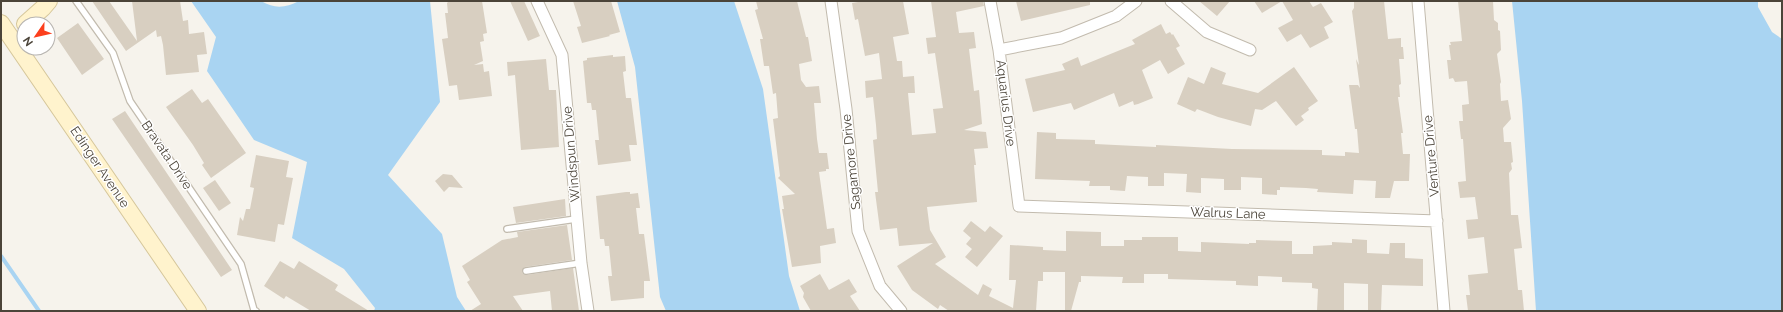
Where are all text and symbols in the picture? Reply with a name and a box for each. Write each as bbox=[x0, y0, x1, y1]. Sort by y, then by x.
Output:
north arrow bbox=[16, 16, 56, 56]
text: N bbox=[20, 34, 36, 48]
street label: Aquarius Drive bbox=[993, 59, 1019, 148]
street label: Windspun Drive bbox=[559, 105, 583, 202]
street label: Sagamore Drive bbox=[838, 113, 863, 211]
street label: Venture Drive bbox=[1420, 114, 1442, 197]
street label: Bravata Drive bbox=[139, 118, 196, 193]
street label: Edinger Avenue bbox=[67, 124, 133, 211]
street label: Walrus Lane bbox=[1190, 204, 1266, 222]

